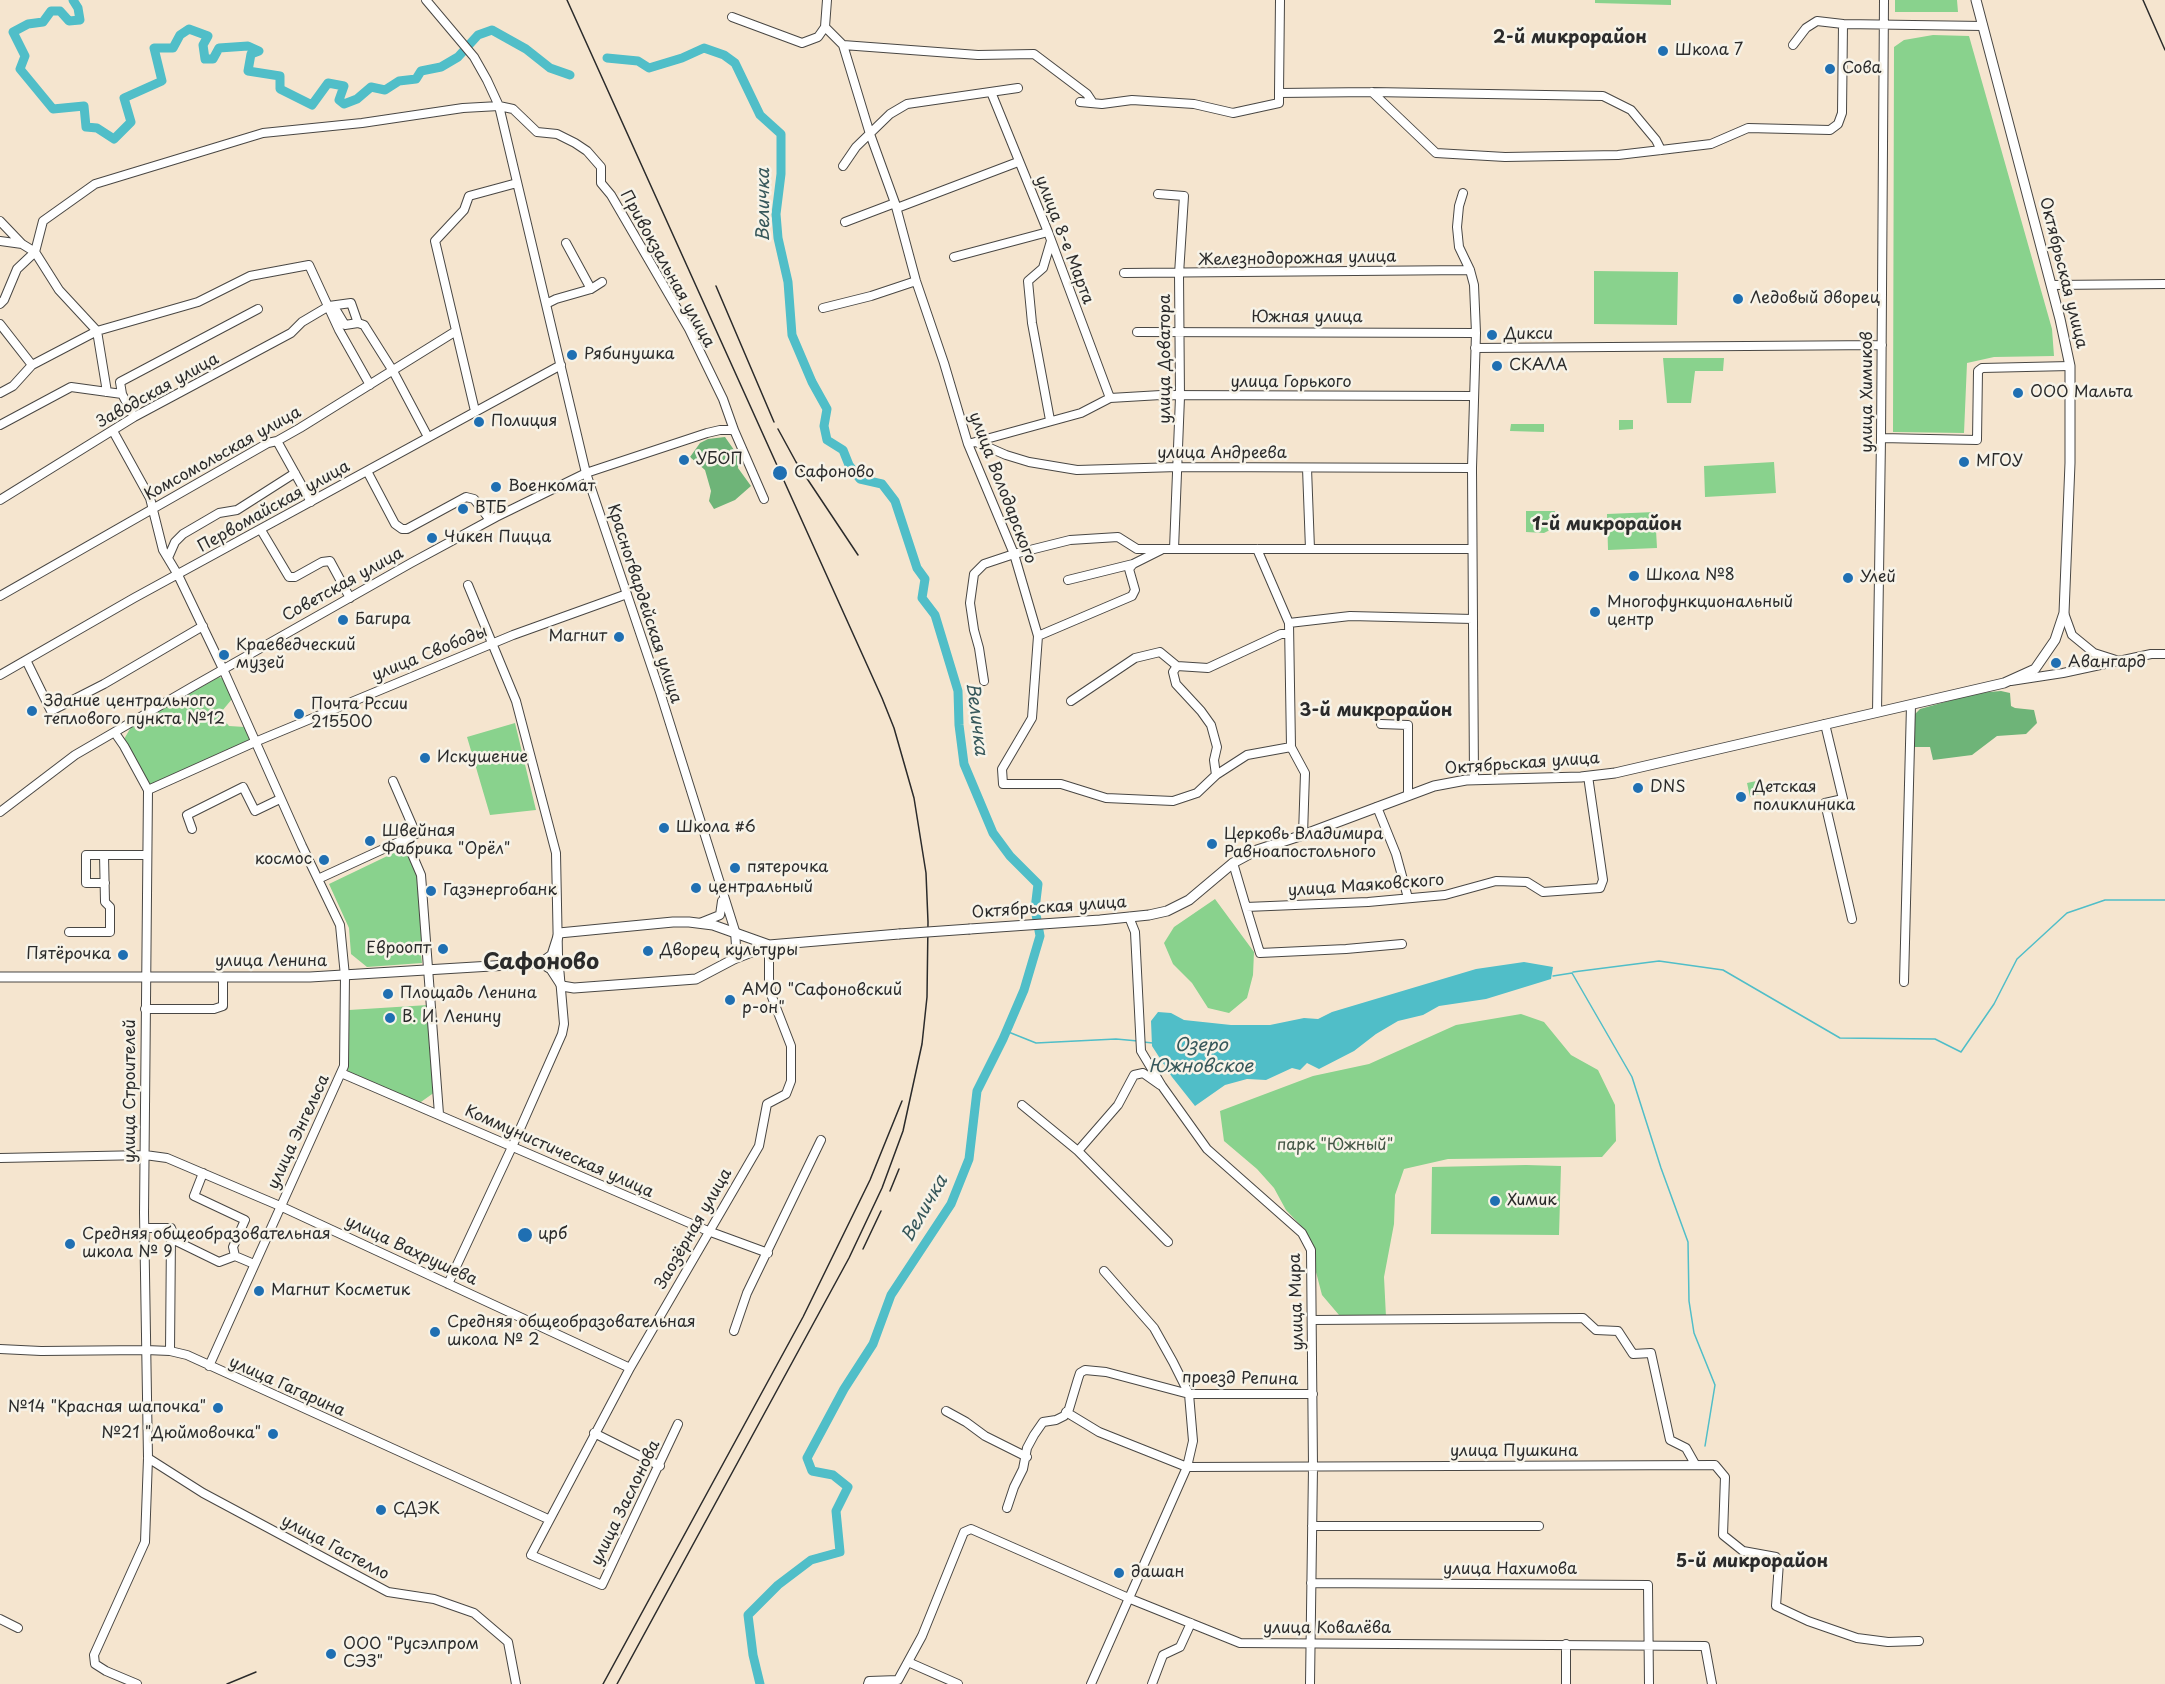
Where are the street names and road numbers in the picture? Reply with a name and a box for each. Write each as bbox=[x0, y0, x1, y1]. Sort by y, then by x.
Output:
street label: улица 8-е Марта bbox=[1031, 173, 1097, 307]
street label: Привокзальная улица bbox=[616, 187, 718, 351]
street label: Октябрьская улица bbox=[2035, 195, 2091, 351]
street label: Железнодорожная улица bbox=[1198, 248, 1396, 270]
street label: улица Доватора bbox=[1156, 294, 1176, 424]
street label: Южная улица bbox=[1252, 308, 1362, 328]
street label: улица Химиков bbox=[1858, 331, 1878, 453]
street label: Заводская улица bbox=[94, 350, 222, 432]
street label: улица Горького bbox=[1230, 373, 1352, 393]
street label: Комсомольская улица bbox=[141, 403, 305, 505]
street label: улица Володарского bbox=[964, 409, 1040, 567]
street label: улица Андреева bbox=[1157, 444, 1287, 464]
street label: Первомайская улица bbox=[195, 457, 353, 557]
street label: Красногвардейская улица bbox=[603, 502, 685, 706]
street label: Советская улица bbox=[279, 544, 407, 626]
street label: улица Свободы bbox=[369, 622, 491, 686]
street label: Октябрьская улица bbox=[1444, 749, 1600, 779]
street label: улица Маяковского bbox=[1287, 871, 1445, 901]
street label: Октябрьская улица bbox=[971, 893, 1127, 923]
street label: улица Ленина bbox=[215, 952, 327, 972]
street label: улица Строителей bbox=[121, 1019, 141, 1163]
street label: улица Энгельса bbox=[264, 1072, 334, 1192]
street label: Коммунистическая улица bbox=[462, 1102, 656, 1202]
street label: Заозёрная улица bbox=[652, 1165, 736, 1293]
street label: улица Вахрушева bbox=[342, 1212, 480, 1290]
street label: улица Мира bbox=[1286, 1253, 1308, 1351]
street label: улица Гагарина bbox=[226, 1353, 348, 1421]
street label: проезд Репина bbox=[1182, 1368, 1298, 1390]
street label: улица Заслонова bbox=[587, 1437, 665, 1569]
street label: улица Пушкина bbox=[1450, 1442, 1578, 1462]
street label: улица Гастелло bbox=[278, 1511, 392, 1585]
street label: улица Нахимова bbox=[1443, 1560, 1577, 1580]
street label: улица Ковалёва bbox=[1263, 1619, 1391, 1639]

